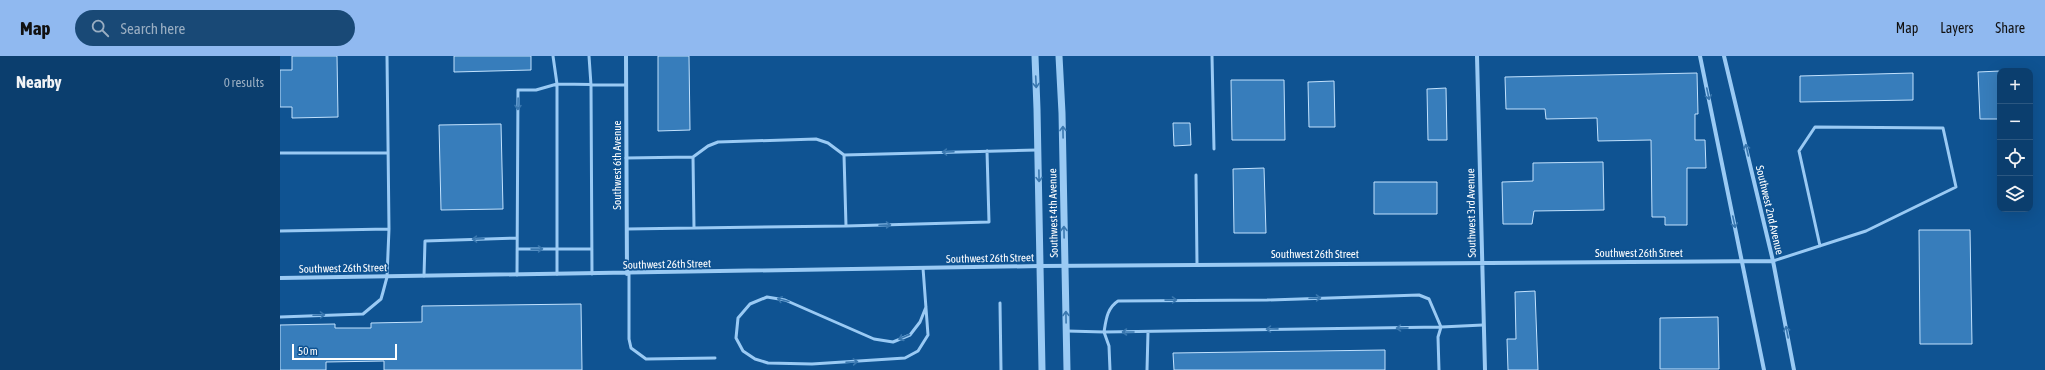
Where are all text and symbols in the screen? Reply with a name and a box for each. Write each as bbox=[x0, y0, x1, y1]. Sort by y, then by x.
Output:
search box bbox=[75, 10, 355, 46]
text: Map bbox=[20, 17, 51, 39]
icon: search bbox=[89, 17, 111, 39]
text: Search here bbox=[121, 20, 185, 37]
text: Map bbox=[1896, 20, 1918, 36]
text: Layers bbox=[1940, 20, 1973, 36]
text: Share bbox=[1995, 20, 2025, 36]
map controls bbox=[1997, 68, 2033, 212]
button: + bbox=[1997, 68, 2033, 104]
text: Nearby bbox=[16, 72, 62, 92]
text: 0 results bbox=[224, 75, 264, 90]
one-way arrow bbox=[1032, 75, 1040, 88]
one-way arrow bbox=[1705, 87, 1713, 100]
one-way arrow bbox=[514, 97, 522, 110]
button: − bbox=[1997, 104, 2033, 140]
street label: Southwest 6th Avenue bbox=[611, 120, 623, 210]
one-way arrow bbox=[1059, 126, 1067, 139]
button: locate bbox=[1997, 140, 2033, 176]
one-way arrow bbox=[1742, 144, 1750, 157]
one-way arrow bbox=[942, 148, 955, 156]
street label: Southwest 2nd Avenue bbox=[1754, 164, 1786, 256]
street label: Southwest 4th Avenue bbox=[1046, 168, 1060, 258]
street label: Southwest 3rd Avenue bbox=[1464, 168, 1478, 258]
one-way arrow bbox=[1035, 169, 1043, 182]
button: layers bbox=[1997, 176, 2033, 212]
one-way arrow bbox=[1731, 215, 1739, 228]
one-way arrow bbox=[878, 222, 891, 229]
one-way arrow bbox=[1060, 226, 1068, 239]
one-way arrow bbox=[472, 235, 485, 243]
one-way arrow bbox=[530, 245, 543, 253]
street label: Southwest 26th Street bbox=[1595, 247, 1683, 259]
street label: Southwest 26th Street bbox=[1271, 248, 1359, 260]
street label: Southwest 26th Street bbox=[946, 251, 1034, 265]
street label: Southwest 26th Street bbox=[623, 257, 711, 271]
street label: Southwest 26th Street bbox=[299, 261, 387, 275]
one-way arrow bbox=[1308, 294, 1321, 302]
one-way arrow bbox=[777, 296, 790, 304]
one-way arrow bbox=[1164, 296, 1177, 304]
one-way arrow bbox=[1062, 311, 1070, 324]
one-way arrow bbox=[312, 312, 325, 319]
one-way arrow bbox=[1396, 324, 1409, 332]
one-way arrow bbox=[1266, 325, 1279, 333]
one-way arrow bbox=[1782, 326, 1790, 339]
one-way arrow bbox=[1122, 328, 1135, 336]
one-way arrow bbox=[898, 334, 910, 341]
scale bar bbox=[292, 342, 397, 361]
text: 50 m bbox=[298, 345, 318, 357]
one-way arrow bbox=[845, 358, 858, 366]

